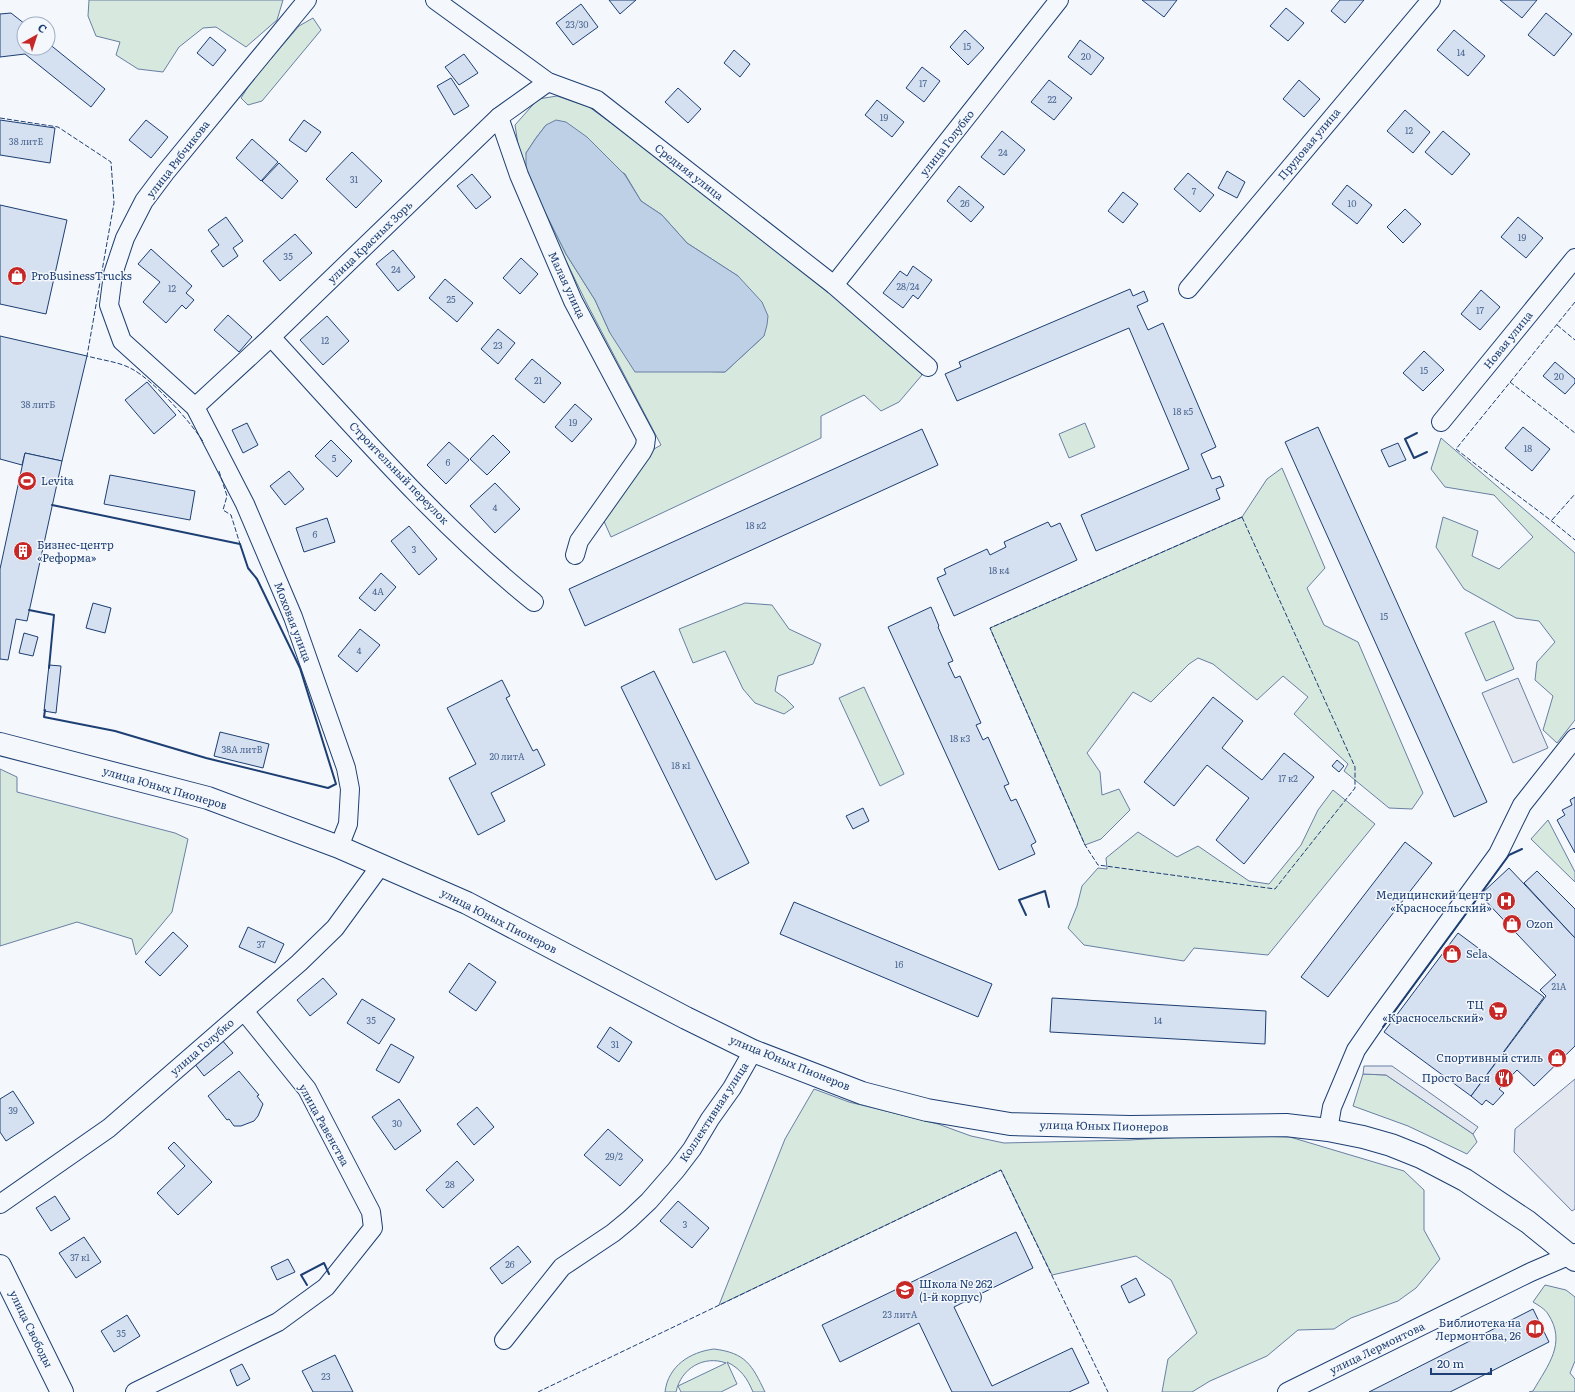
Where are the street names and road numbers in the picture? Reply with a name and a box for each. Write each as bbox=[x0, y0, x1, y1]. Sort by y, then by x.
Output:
street label: Прудовая улица bbox=[1273, 104, 1343, 183]
street label: улица Голубко bbox=[915, 106, 977, 179]
street label: улица Рябчикова bbox=[142, 116, 213, 201]
street label: Средняя улица bbox=[652, 139, 727, 203]
street label: улица Красных Зорь bbox=[323, 196, 415, 286]
street label: Малая улица bbox=[545, 248, 590, 321]
street label: Новая улица bbox=[1479, 307, 1536, 372]
street label: Строительный переулок bbox=[346, 417, 453, 527]
street label: Моховая улица bbox=[271, 579, 317, 664]
street label: улица Юных Пионеров bbox=[101, 762, 229, 812]
street label: улица Юных Пионеров bbox=[438, 884, 560, 956]
street label: улица Голубко bbox=[166, 1014, 237, 1079]
street label: улица Юных Пионеров bbox=[728, 1031, 853, 1094]
street label: Коллективная улица bbox=[675, 1058, 752, 1165]
street label: улица Равенства bbox=[296, 1081, 354, 1169]
street label: улица Юных Пионеров bbox=[1039, 1116, 1169, 1134]
street label: улица Свободы bbox=[6, 1287, 58, 1370]
street label: улица Лермонтова bbox=[1326, 1317, 1427, 1377]

